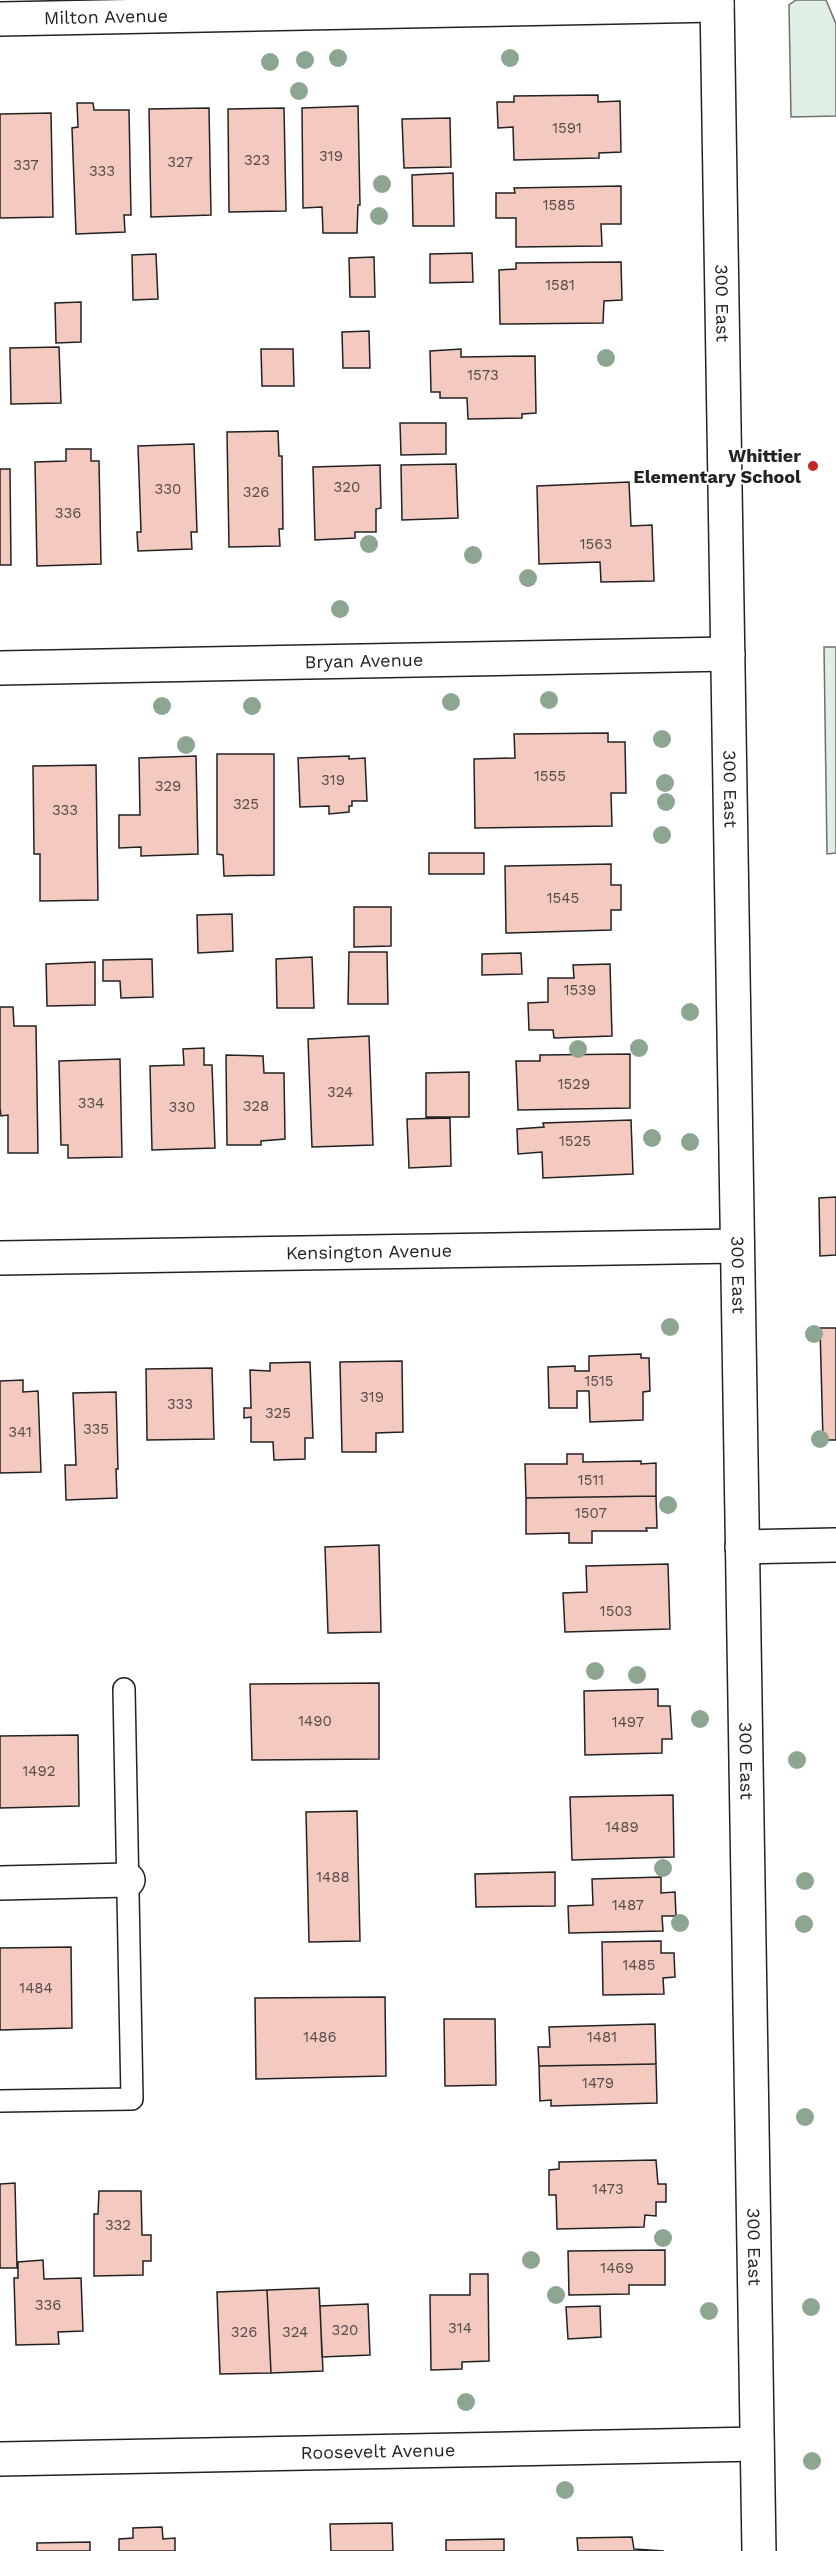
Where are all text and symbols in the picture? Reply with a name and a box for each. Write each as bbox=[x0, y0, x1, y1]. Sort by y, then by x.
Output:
street label: Milton Avenue bbox=[44, 5, 168, 28]
house number: 1591 bbox=[552, 119, 582, 137]
house number: 319 bbox=[319, 147, 343, 165]
house number: 323 bbox=[244, 151, 270, 169]
house number: 327 bbox=[167, 153, 193, 171]
house number: 337 bbox=[13, 156, 39, 174]
house number: 333 bbox=[89, 162, 115, 180]
house number: 1585 bbox=[543, 196, 575, 214]
street label: 300 East bbox=[711, 264, 734, 342]
house number: 1581 bbox=[545, 276, 575, 294]
house number: 1573 bbox=[467, 366, 499, 384]
place label: Whittier Elementary School bbox=[633, 445, 801, 487]
marker: Whittier Elementary School bbox=[806, 459, 820, 473]
house number: 320 bbox=[334, 478, 360, 496]
house number: 330 bbox=[155, 480, 181, 498]
house number: 326 bbox=[243, 483, 269, 501]
house number: 336 bbox=[55, 504, 81, 522]
house number: 1563 bbox=[580, 535, 612, 553]
street label: Bryan Avenue bbox=[304, 649, 423, 672]
street label: 300 East bbox=[719, 750, 742, 828]
house number: 1555 bbox=[534, 767, 566, 785]
house number: 319 bbox=[321, 771, 345, 789]
house number: 329 bbox=[155, 777, 181, 795]
house number: 325 bbox=[233, 795, 259, 813]
house number: 333 bbox=[52, 801, 78, 819]
house number: 1545 bbox=[547, 889, 579, 907]
house number: 1539 bbox=[564, 981, 596, 999]
house number: 1529 bbox=[558, 1075, 590, 1093]
house number: 324 bbox=[327, 1083, 353, 1101]
house number: 334 bbox=[78, 1094, 104, 1112]
house number: 328 bbox=[243, 1097, 269, 1115]
house number: 330 bbox=[169, 1098, 195, 1116]
house number: 1525 bbox=[559, 1132, 591, 1150]
street label: 300 East bbox=[727, 1236, 750, 1314]
street label: Kensington Avenue bbox=[286, 1240, 452, 1263]
house number: 1515 bbox=[584, 1372, 614, 1390]
house number: 319 bbox=[360, 1388, 384, 1406]
house number: 333 bbox=[167, 1395, 193, 1413]
house number: 325 bbox=[265, 1404, 291, 1422]
house number: 335 bbox=[83, 1420, 109, 1438]
house number: 341 bbox=[8, 1423, 32, 1441]
house number: 1511 bbox=[578, 1471, 604, 1489]
house number: 1507 bbox=[575, 1504, 607, 1522]
house number: 1503 bbox=[600, 1602, 632, 1620]
house number: 1490 bbox=[298, 1712, 332, 1730]
house number: 1497 bbox=[612, 1713, 644, 1731]
street label: 300 East bbox=[735, 1722, 758, 1800]
house number: 1492 bbox=[22, 1762, 56, 1780]
house number: 1489 bbox=[605, 1818, 639, 1836]
house number: 1488 bbox=[316, 1868, 350, 1886]
house number: 1487 bbox=[612, 1896, 644, 1914]
house number: 1485 bbox=[623, 1956, 656, 1974]
house number: 1484 bbox=[19, 1979, 53, 1997]
house number: 1486 bbox=[303, 2028, 337, 2046]
house number: 1481 bbox=[587, 2028, 617, 2046]
house number: 1479 bbox=[582, 2074, 614, 2092]
house number: 1473 bbox=[592, 2180, 624, 2198]
street label: 300 East bbox=[743, 2208, 766, 2286]
house number: 332 bbox=[105, 2216, 131, 2234]
house number: 1469 bbox=[600, 2259, 634, 2277]
house number: 336 bbox=[35, 2296, 61, 2314]
house number: 314 bbox=[448, 2319, 472, 2337]
house number: 320 bbox=[332, 2321, 358, 2339]
house number: 326 bbox=[231, 2323, 257, 2341]
house number: 324 bbox=[282, 2323, 308, 2341]
street label: Roosevelt Avenue bbox=[300, 2439, 455, 2463]

